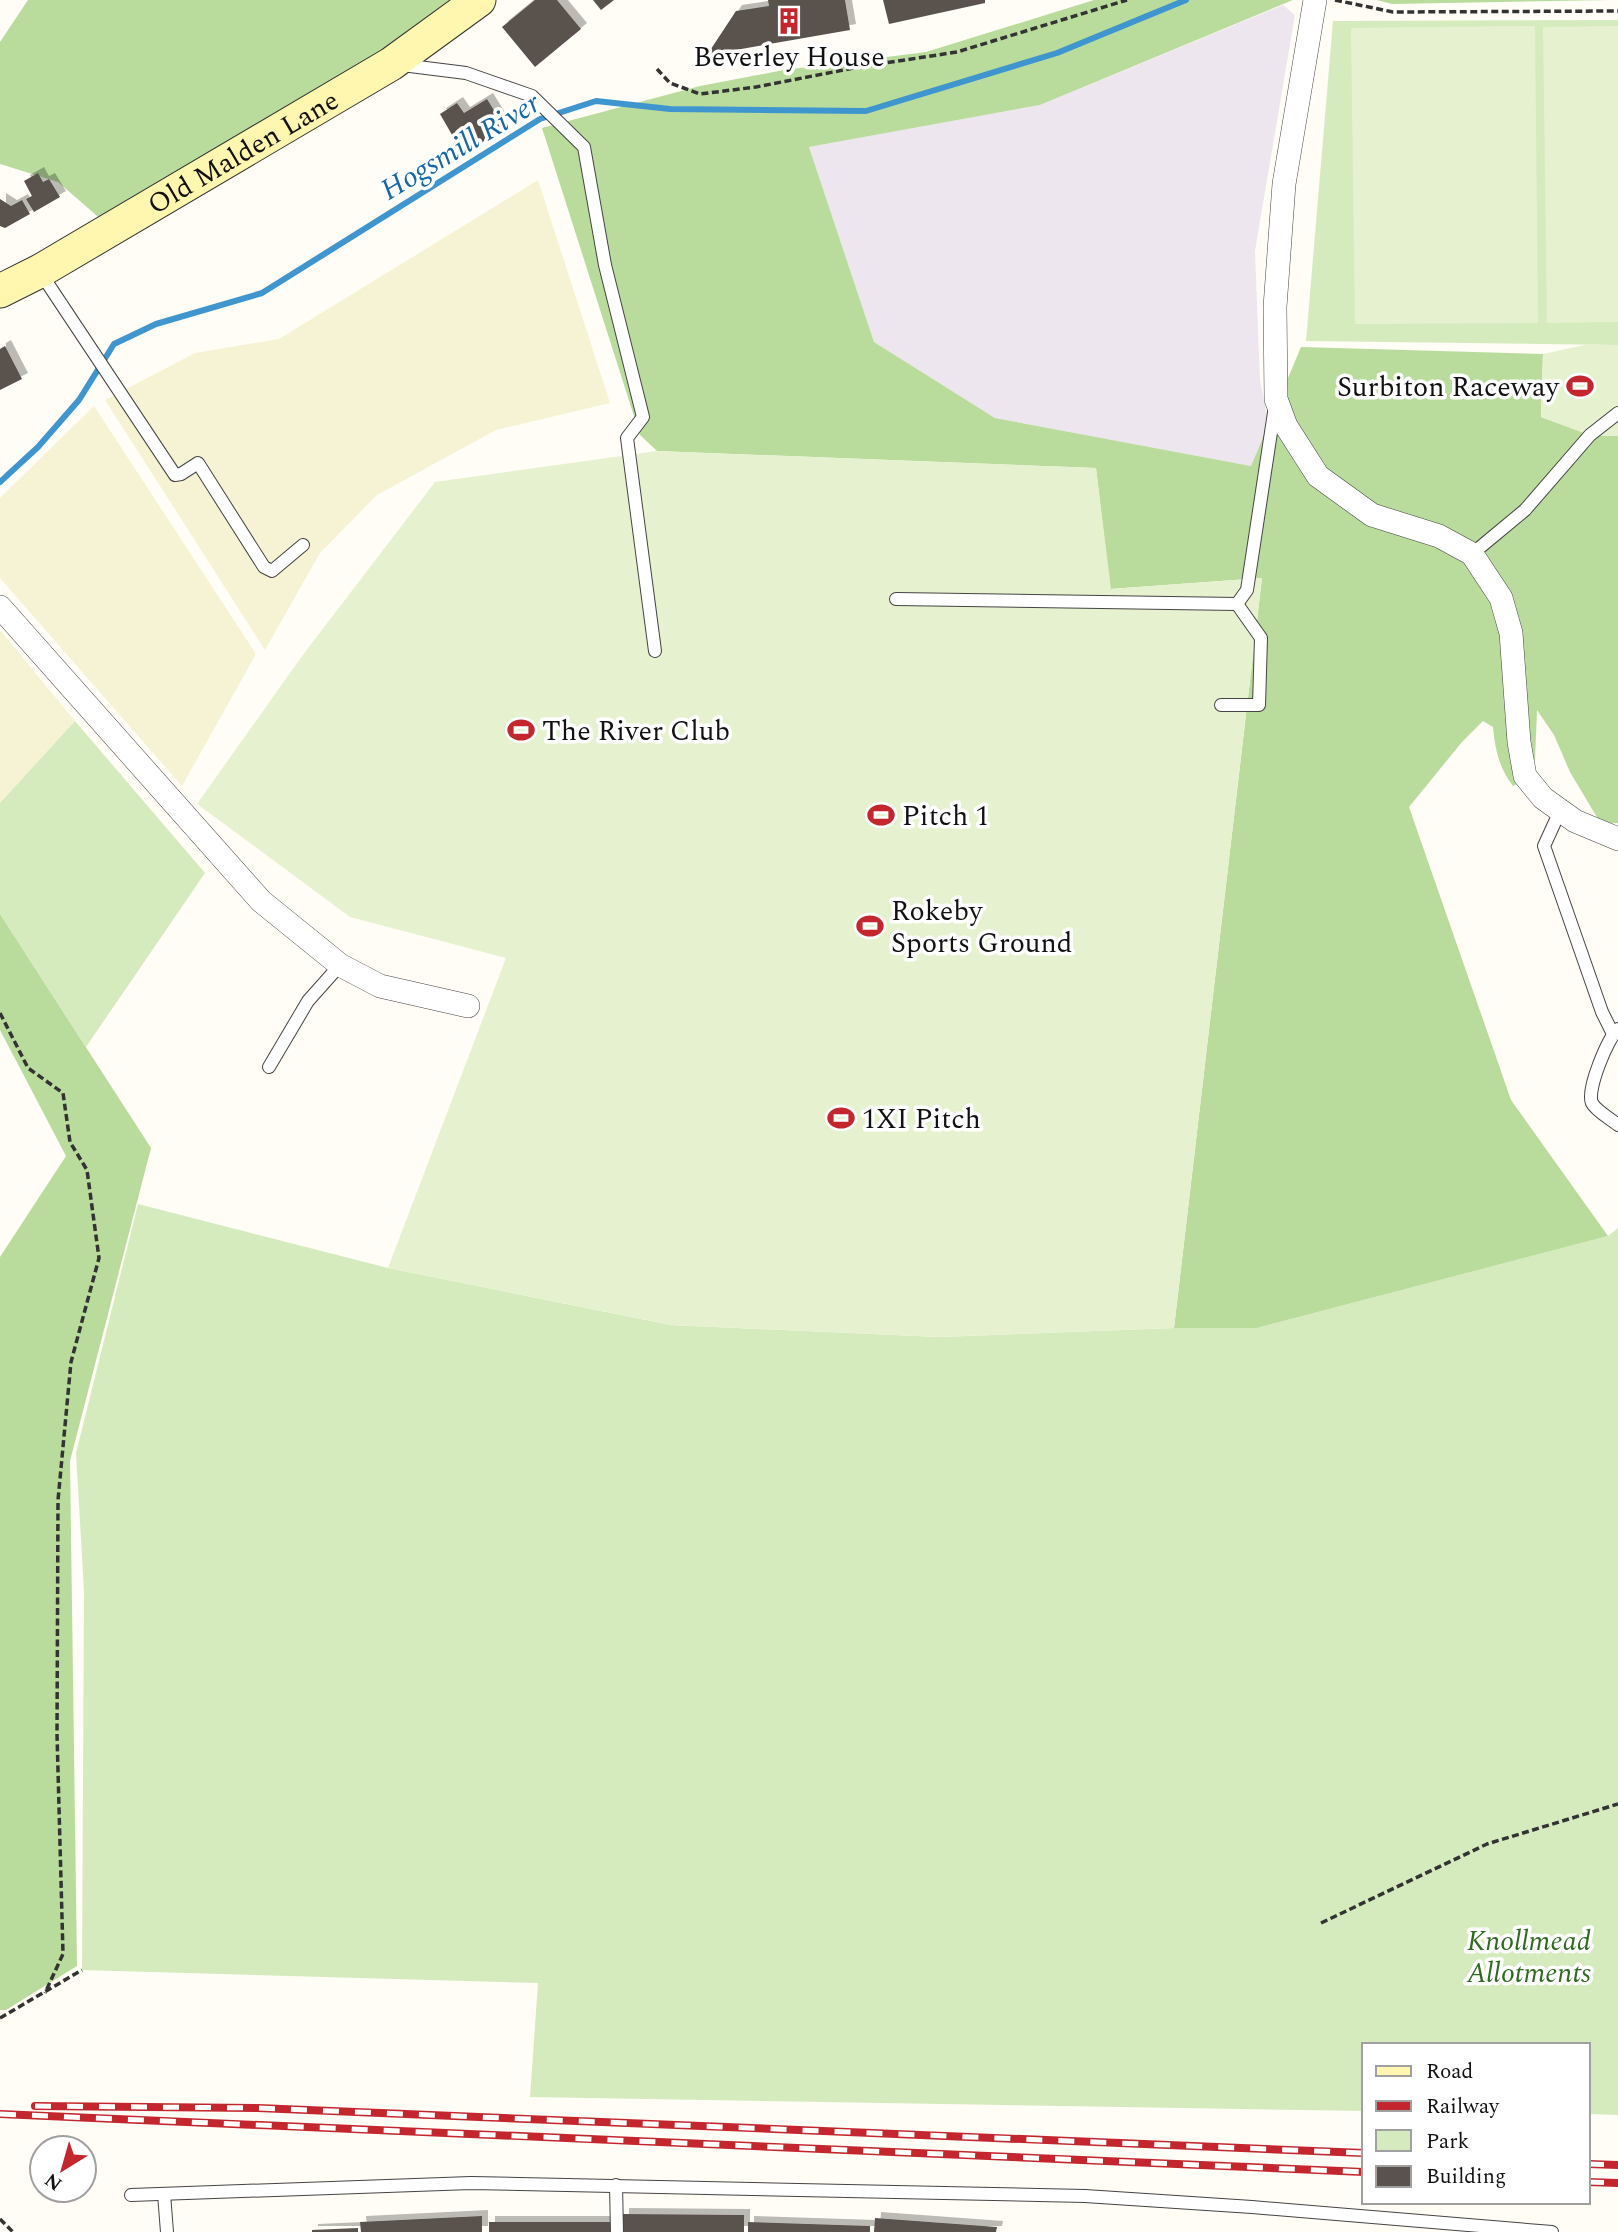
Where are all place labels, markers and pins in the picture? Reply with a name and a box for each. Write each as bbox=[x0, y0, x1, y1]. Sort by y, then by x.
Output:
building icon: Beverley House bbox=[774, 6, 804, 36]
place label: Beverley House bbox=[693, 36, 885, 79]
place label: Surbiton Raceway bbox=[1337, 366, 1561, 409]
sports icon: Surbiton Raceway bbox=[1565, 371, 1595, 401]
place label: The River Club bbox=[542, 710, 730, 753]
sports icon: The River Club bbox=[506, 715, 536, 745]
place label: Pitch 1 bbox=[902, 795, 989, 838]
sports icon: Pitch 1 bbox=[866, 800, 896, 830]
place label: Rokeby Sports Ground bbox=[891, 890, 1073, 965]
sports icon: Rokeby Sports Ground bbox=[855, 911, 885, 941]
place label: 1XI Pitch bbox=[862, 1098, 981, 1141]
sports icon: 1XI Pitch bbox=[826, 1103, 856, 1133]

